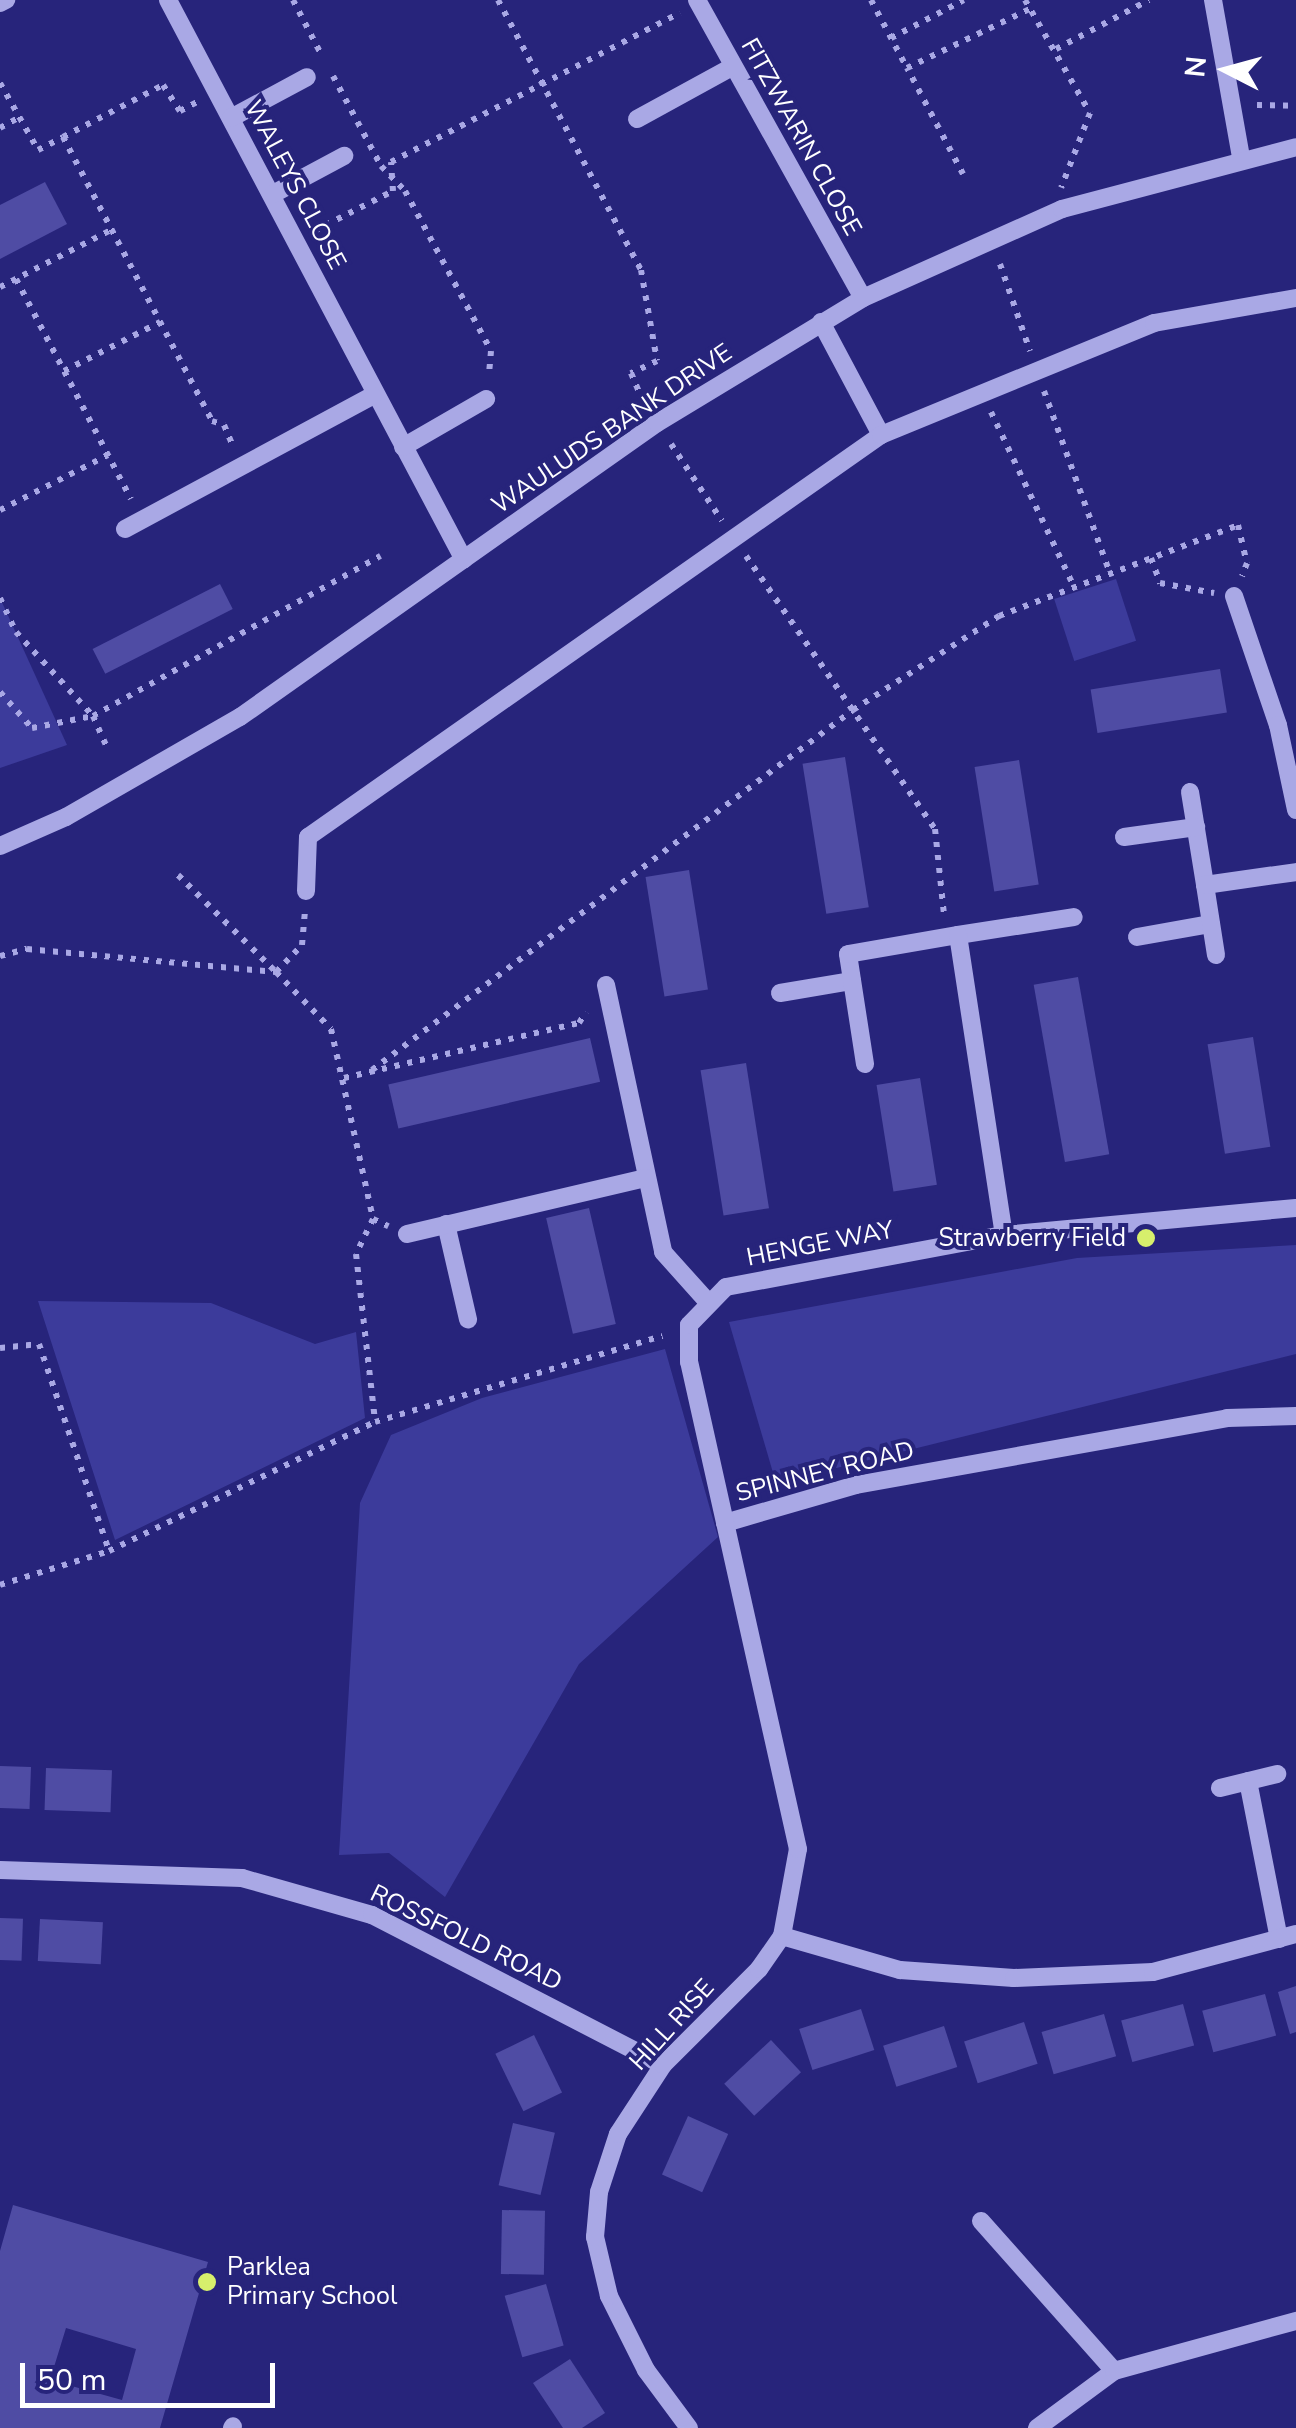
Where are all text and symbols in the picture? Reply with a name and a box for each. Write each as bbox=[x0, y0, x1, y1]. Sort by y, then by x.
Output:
north arrow bbox=[1176, 20, 1276, 120]
street label: FITZWARIN CLOSE bbox=[734, 33, 868, 241]
text: N bbox=[1176, 54, 1216, 79]
street label: WALEYS CLOSE bbox=[238, 95, 352, 275]
street label: WAULUDS BANK DRIVE bbox=[486, 337, 738, 521]
street label: HENGE WAY bbox=[744, 1215, 896, 1273]
place label: Strawberry Field bbox=[938, 1223, 1126, 1253]
marker: Strawberry Field bbox=[1135, 1227, 1157, 1249]
street label: SPINNEY ROAD bbox=[733, 1435, 917, 1509]
street label: ROSSFOLD ROAD bbox=[365, 1879, 567, 1997]
street label: HILL RISE bbox=[623, 1973, 721, 2077]
place label: Parklea Primary School bbox=[227, 2253, 397, 2312]
marker: Parklea Primary School bbox=[196, 2271, 218, 2293]
scale bar bbox=[25, 2343, 280, 2405]
text: 50 m bbox=[37, 2360, 106, 2401]

